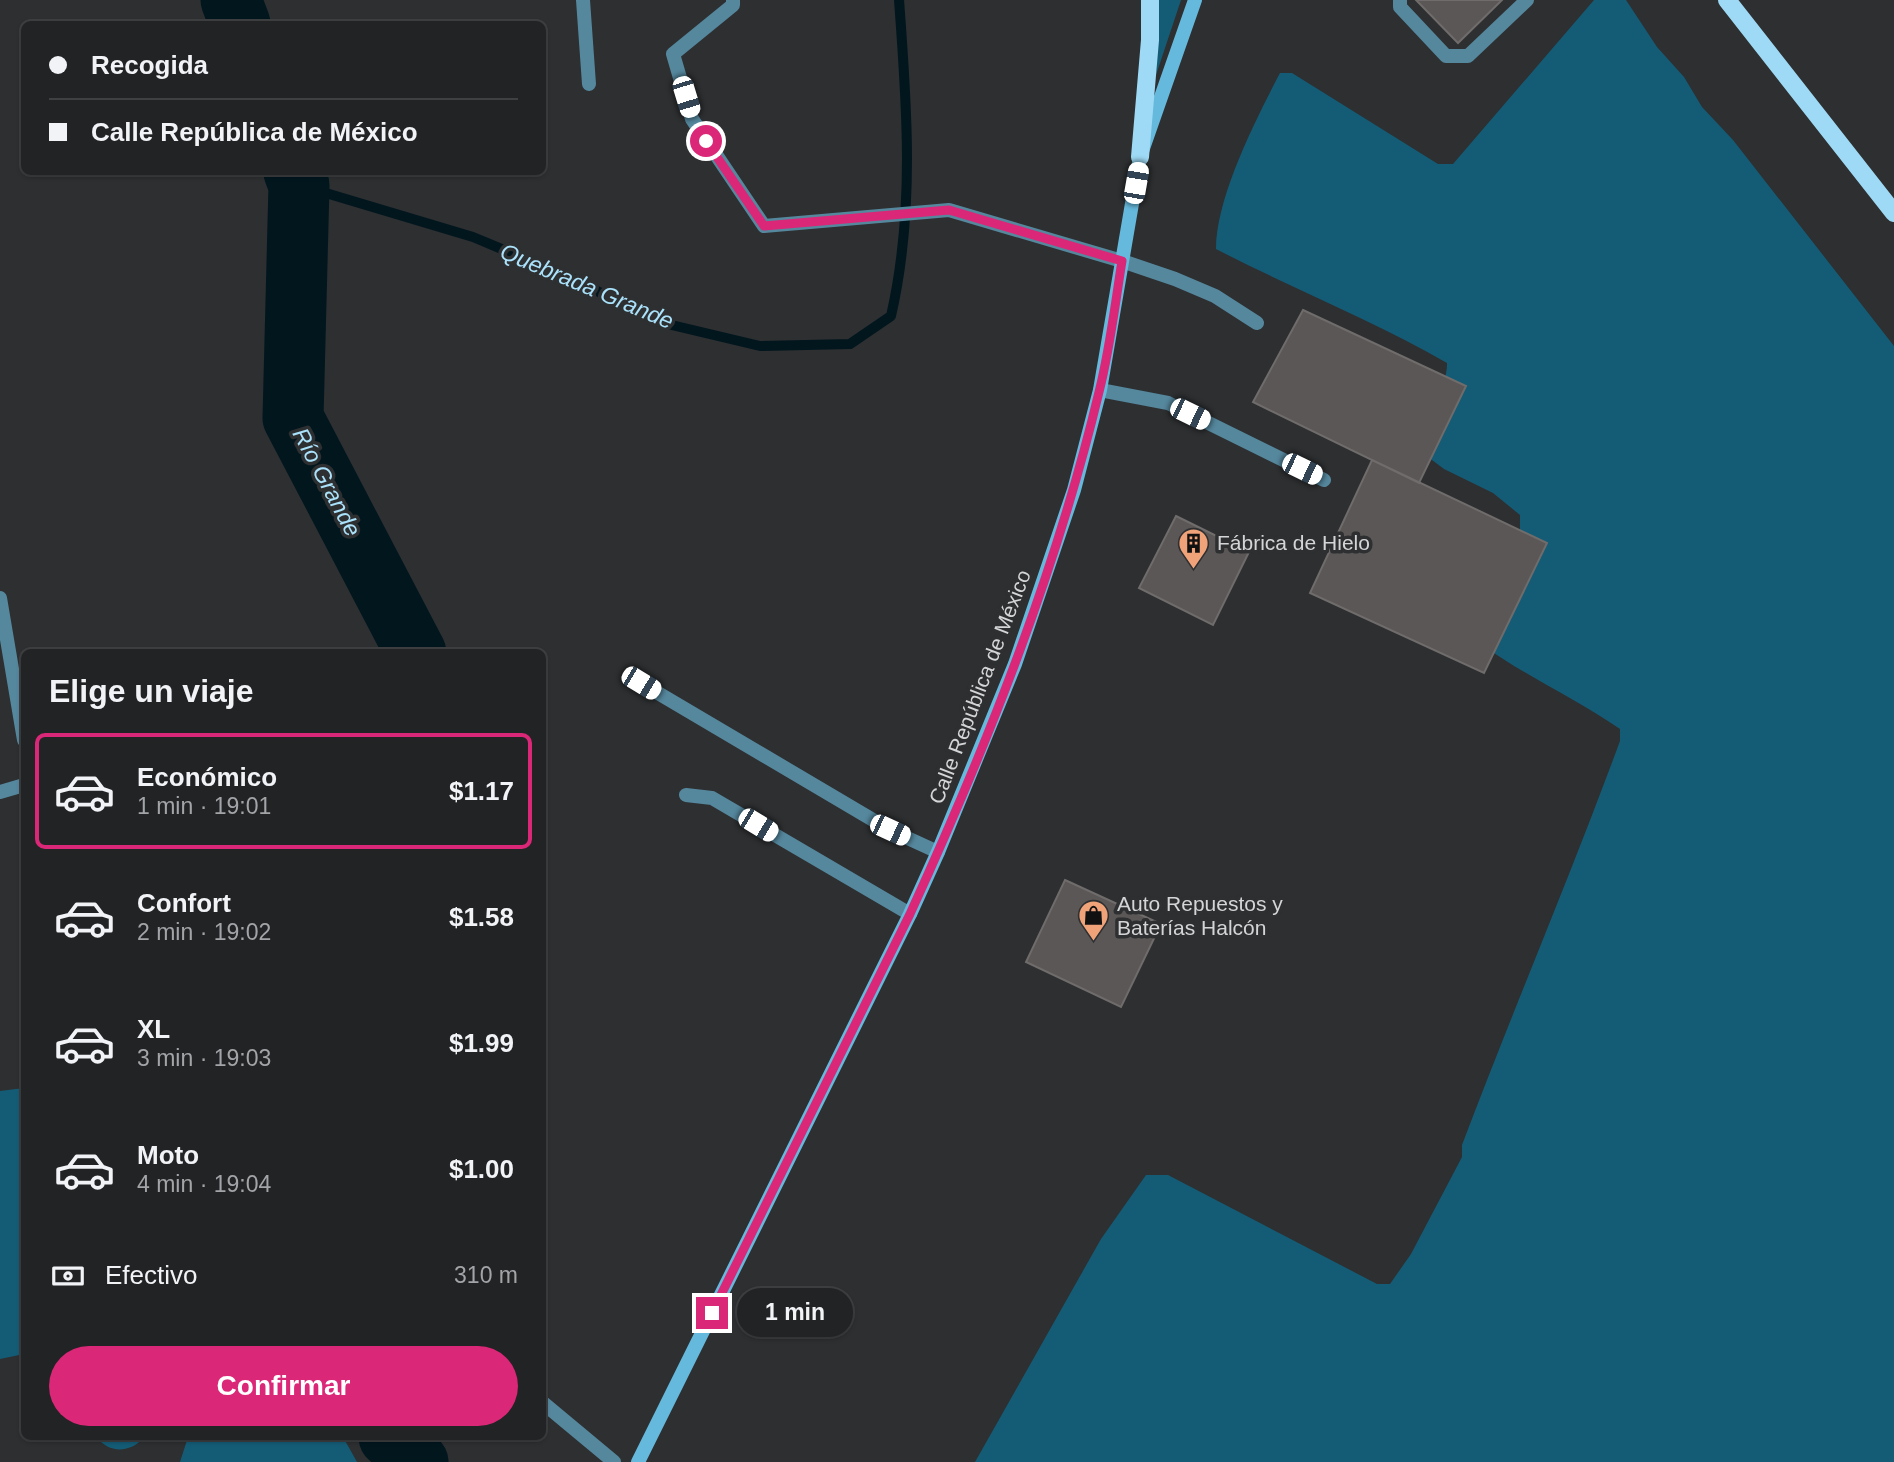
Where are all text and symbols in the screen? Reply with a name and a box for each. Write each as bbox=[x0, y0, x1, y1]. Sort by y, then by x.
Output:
text: Recogida bbox=[91, 50, 208, 80]
car bbox=[670, 74, 703, 120]
text: Calle República de México bbox=[91, 117, 418, 147]
route start bbox=[690, 125, 722, 157]
car bbox=[1123, 160, 1150, 206]
water label: Quebrada Grande bbox=[497, 238, 677, 334]
car bbox=[1167, 395, 1214, 433]
water label: Río Grande bbox=[288, 423, 366, 541]
car bbox=[1279, 450, 1326, 488]
building icon: Fábrica de Hielo bbox=[1177, 526, 1211, 570]
place label: Fábrica de Hielo bbox=[1217, 531, 1370, 554]
street label: Calle República de México bbox=[924, 567, 1035, 807]
car bbox=[618, 663, 665, 703]
text: Elige un viaje bbox=[49, 673, 254, 709]
icon: car bbox=[53, 760, 116, 823]
text: Económico bbox=[137, 762, 277, 792]
text: $1.17 bbox=[449, 776, 514, 806]
text: 1 min · 19:01 bbox=[137, 793, 271, 819]
car bbox=[735, 805, 782, 845]
car bbox=[867, 812, 914, 848]
icon: car bbox=[53, 886, 116, 949]
text: Confort bbox=[137, 888, 231, 918]
place label: Auto Repuestos y Baterías Halcón bbox=[1117, 892, 1283, 939]
shop icon: Auto Repuestos y Baterías Halcón bbox=[1077, 899, 1111, 943]
text: $1.58 bbox=[449, 902, 514, 932]
text: 2 min · 19:02 bbox=[137, 919, 271, 945]
icon: car bbox=[53, 1012, 116, 1075]
text: XL bbox=[137, 1014, 170, 1044]
text: $1.99 bbox=[449, 1028, 514, 1058]
text: 3 min · 19:03 bbox=[137, 1045, 271, 1071]
icon: car bbox=[53, 1138, 116, 1201]
text: Moto bbox=[137, 1140, 199, 1170]
text: $1.00 bbox=[449, 1154, 514, 1184]
text: 4 min · 19:04 bbox=[137, 1171, 271, 1197]
icon: cash bbox=[49, 1257, 87, 1295]
text: Efectivo bbox=[105, 1260, 198, 1290]
text: 310 m bbox=[454, 1262, 518, 1288]
callout: 1 min bbox=[736, 1288, 852, 1338]
route end bbox=[696, 1297, 728, 1329]
text: 1 min bbox=[765, 1299, 825, 1325]
button: Confirmar bbox=[49, 1346, 518, 1426]

